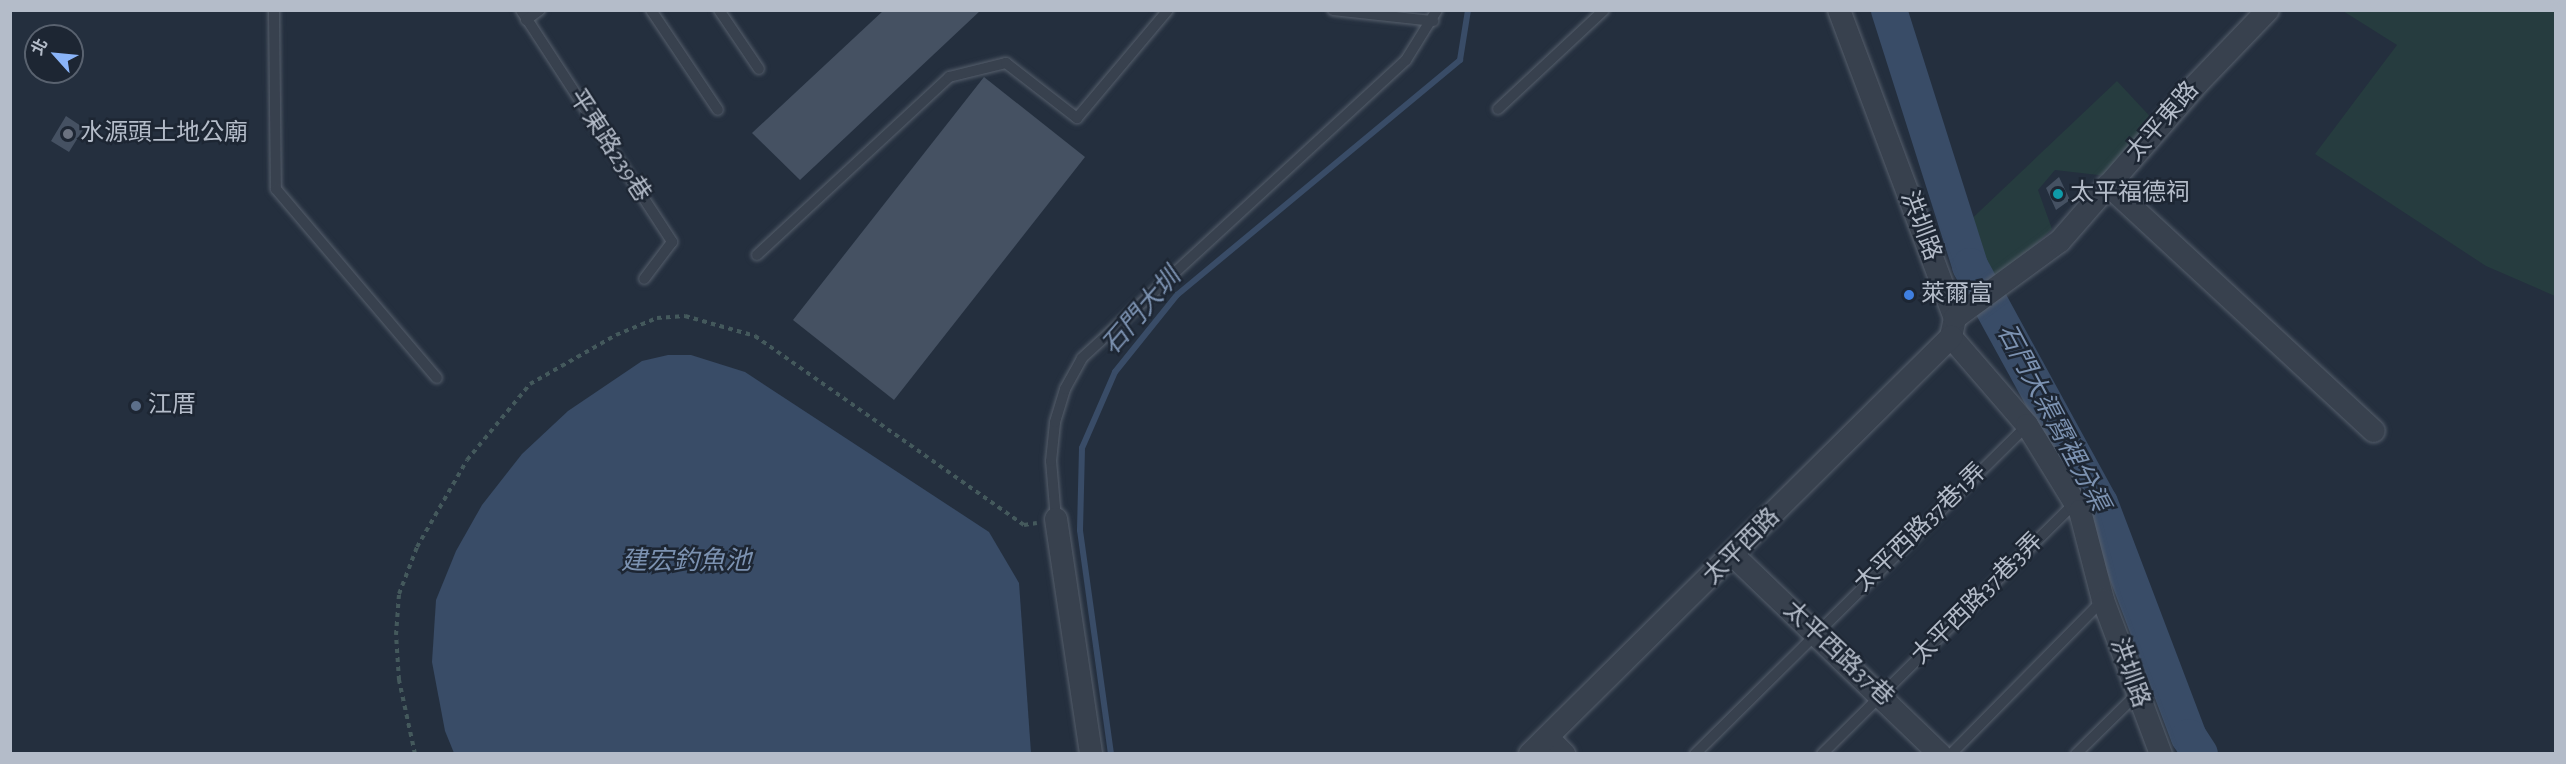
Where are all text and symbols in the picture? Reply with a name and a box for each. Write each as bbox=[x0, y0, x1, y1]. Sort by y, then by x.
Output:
north arrow bbox=[24, 24, 84, 84]
text: 北 bbox=[29, 36, 51, 58]
street label: 太平東路 bbox=[2121, 76, 2205, 168]
street label: 平東路239巷 bbox=[562, 84, 656, 208]
place label: 水源頭土地公廟 bbox=[80, 120, 248, 148]
marker: 水源頭土地公廟 bbox=[61, 127, 75, 141]
place label: 太平福德祠 bbox=[2070, 180, 2190, 208]
street label: 洪圳路 bbox=[1894, 187, 1946, 265]
marker: 太平福德祠 bbox=[2051, 187, 2065, 201]
water label: 石門大圳 bbox=[1096, 263, 1188, 361]
place label: 萊爾富 bbox=[1921, 281, 1993, 309]
marker: 萊爾富 bbox=[1902, 288, 1916, 302]
water label: 石門大渠霄裡分渠 bbox=[1989, 319, 2115, 517]
place label: 江厝 bbox=[148, 392, 196, 420]
marker: 江厝 bbox=[129, 399, 143, 413]
street label: 太平西路37巷1弄 bbox=[1849, 458, 1993, 598]
street label: 太平西路 bbox=[1698, 503, 1786, 591]
street label: 太平西路37巷3弄 bbox=[1906, 527, 2050, 671]
water label: 建宏釣魚池 bbox=[621, 546, 751, 578]
street label: 太平西路37巷 bbox=[1777, 596, 1899, 712]
street label: 洪圳路 bbox=[2103, 634, 2155, 712]

